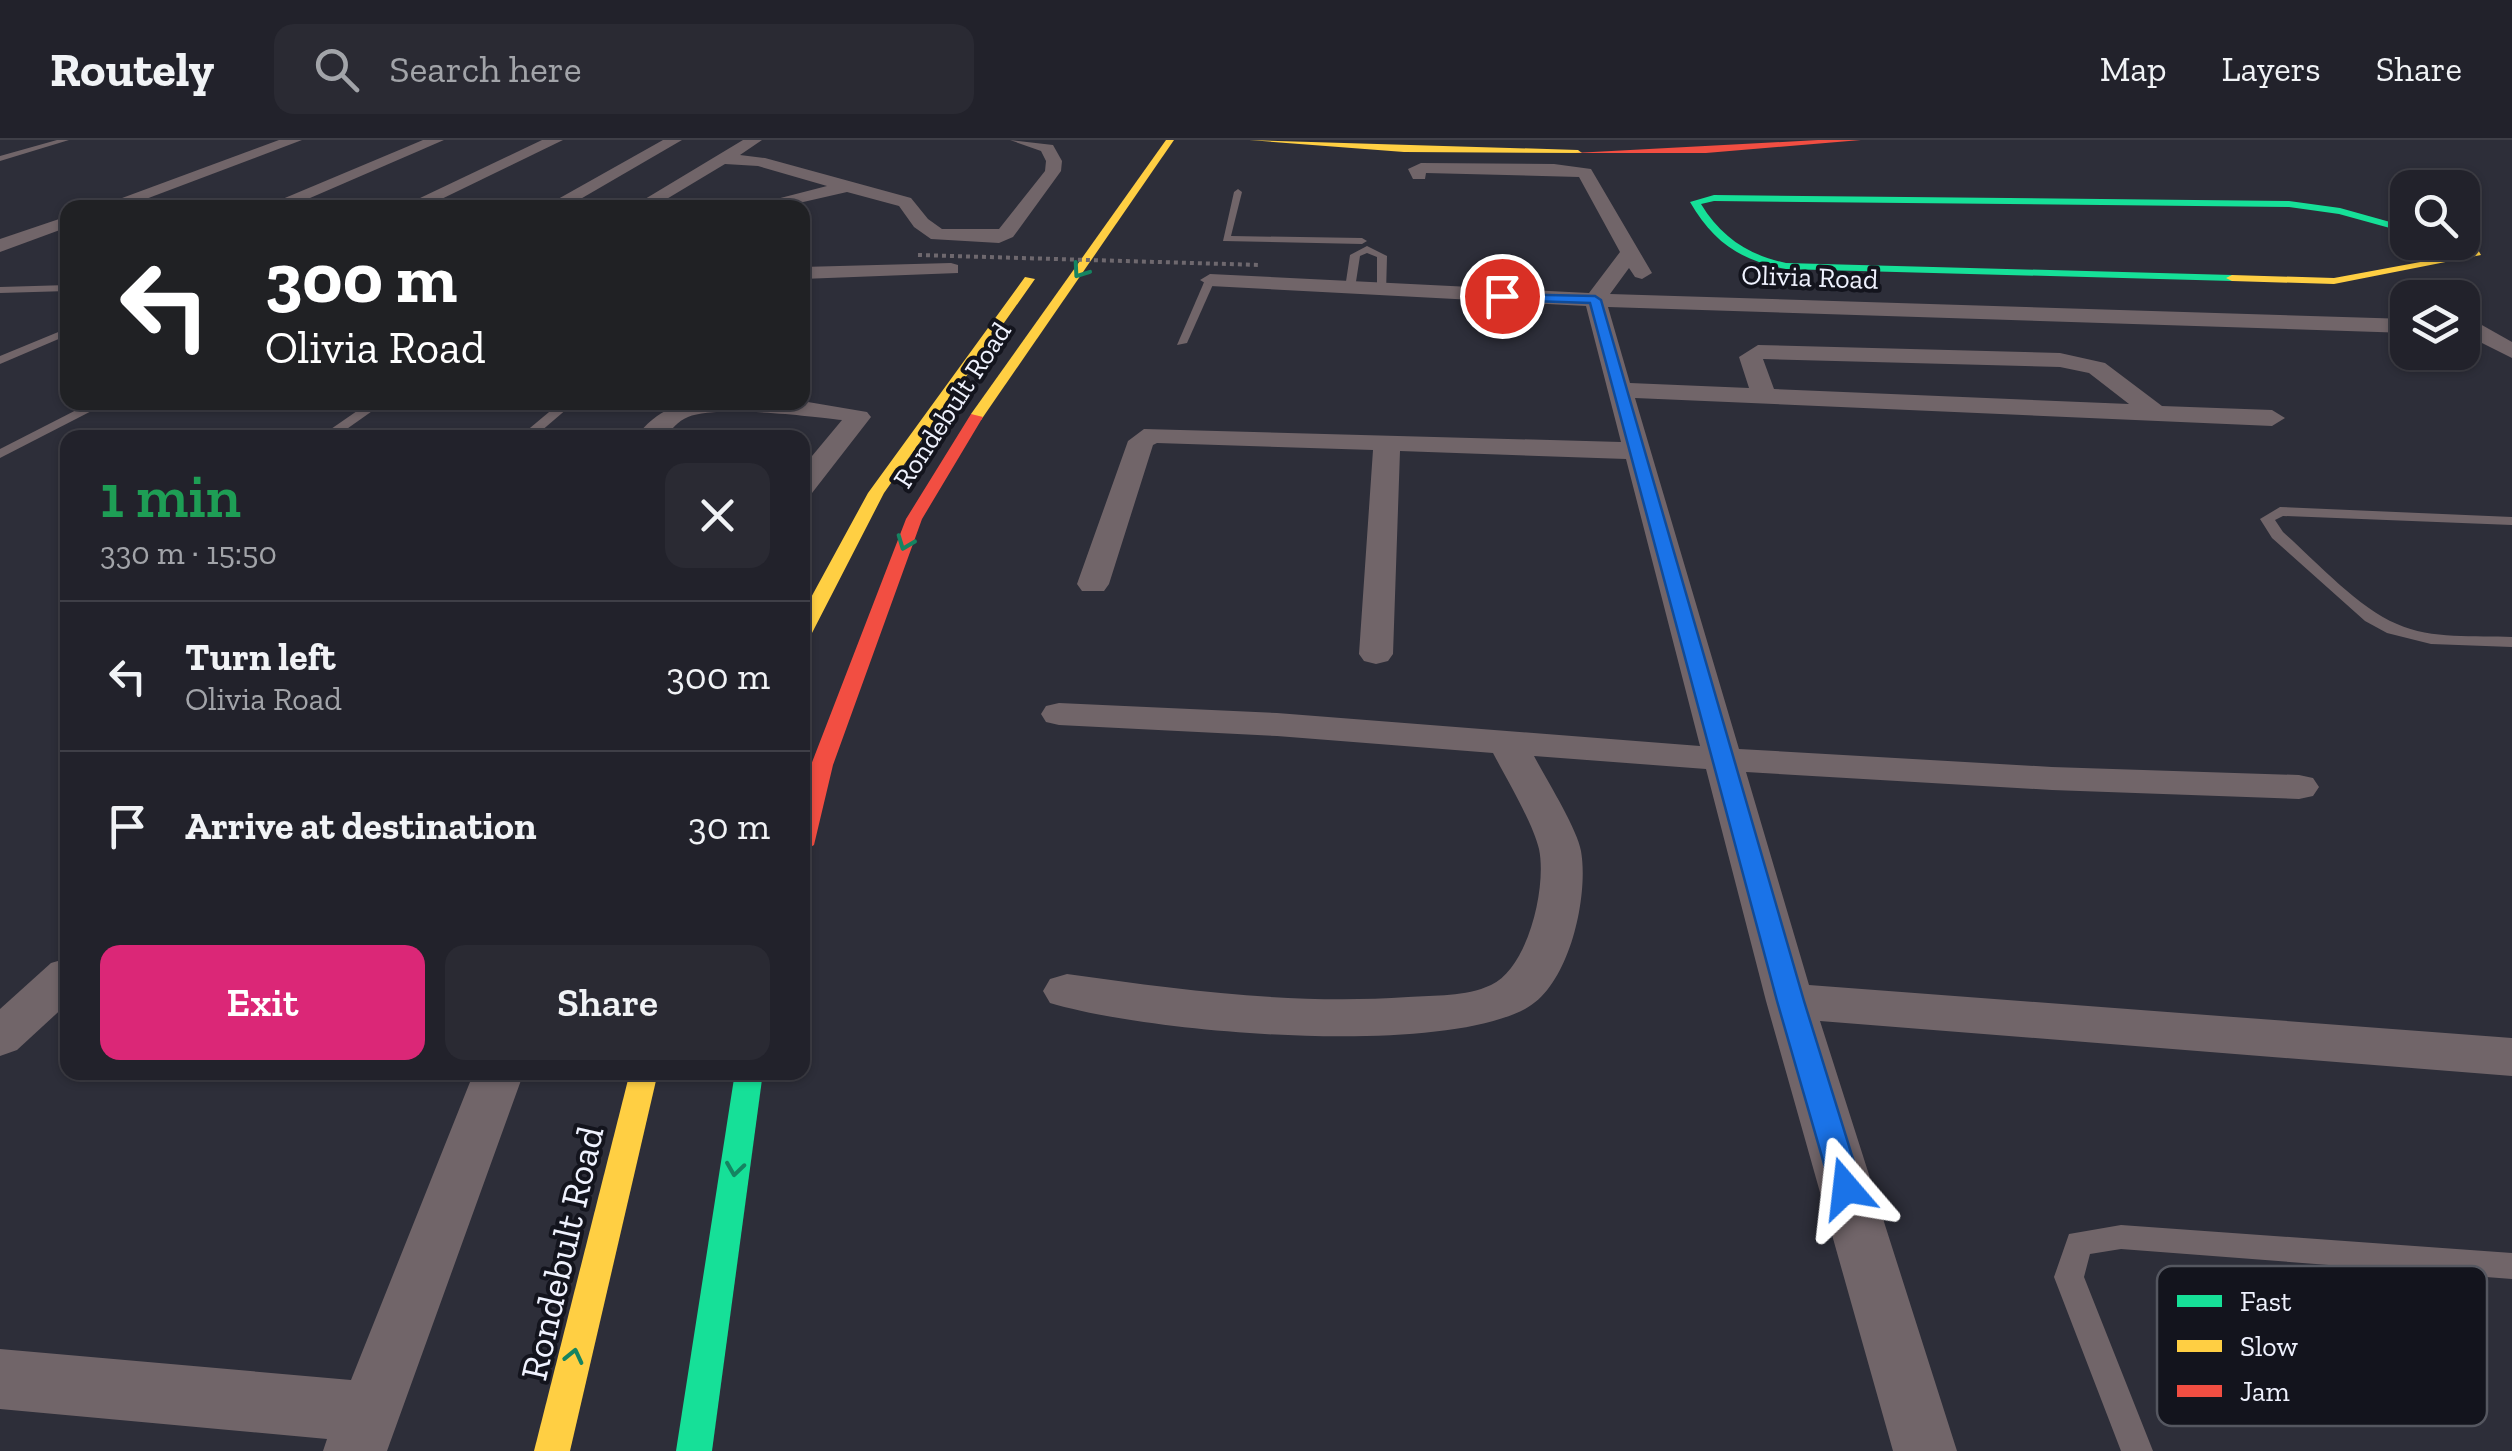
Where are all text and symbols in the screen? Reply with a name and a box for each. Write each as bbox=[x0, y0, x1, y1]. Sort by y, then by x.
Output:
search box bbox=[274, 24, 974, 114]
text: Routely bbox=[50, 41, 214, 98]
icon: search bbox=[309, 42, 364, 97]
text: Search here bbox=[389, 46, 582, 92]
text: Map bbox=[2100, 48, 2167, 90]
text: Layers bbox=[2222, 48, 2321, 90]
text: Share bbox=[2376, 48, 2462, 90]
map controls bbox=[2390, 170, 2480, 370]
button: search bbox=[2390, 170, 2480, 260]
text: 300 m bbox=[265, 236, 457, 320]
icon: left bbox=[100, 240, 230, 370]
pin bbox=[1460, 254, 1545, 339]
street label: Olivia Road bbox=[1741, 258, 1879, 296]
one-way arrow bbox=[1074, 259, 1092, 278]
icon: arrive bbox=[1475, 269, 1530, 324]
button: layers bbox=[2390, 280, 2480, 370]
street label: Rondebult Road bbox=[886, 316, 1018, 494]
text: Olivia Road bbox=[265, 321, 485, 375]
text: 1 min bbox=[100, 460, 241, 532]
button: close bbox=[665, 463, 770, 568]
text: 330 m · 15:50 bbox=[100, 534, 277, 572]
one-way arrow bbox=[896, 534, 917, 551]
text: Turn left bbox=[185, 634, 336, 680]
icon: left bbox=[100, 649, 155, 704]
text: 300 m bbox=[666, 653, 770, 699]
text: Olivia Road bbox=[185, 680, 342, 718]
icon: arrive bbox=[100, 799, 155, 854]
text: Arrive at destination bbox=[185, 803, 536, 849]
text: 30 m bbox=[688, 803, 770, 849]
button: Exit bbox=[100, 945, 425, 1060]
button: Share bbox=[445, 945, 770, 1060]
street label: Rondebult Road bbox=[510, 1121, 614, 1384]
position arrow bbox=[1794, 1136, 1898, 1240]
one-way arrow bbox=[726, 1161, 747, 1177]
legend bbox=[2157, 1266, 2487, 1426]
text: Fast bbox=[2240, 1285, 2292, 1318]
text: Slow bbox=[2240, 1330, 2298, 1363]
one-way arrow bbox=[562, 1348, 583, 1365]
text: Jam bbox=[2240, 1375, 2290, 1408]

